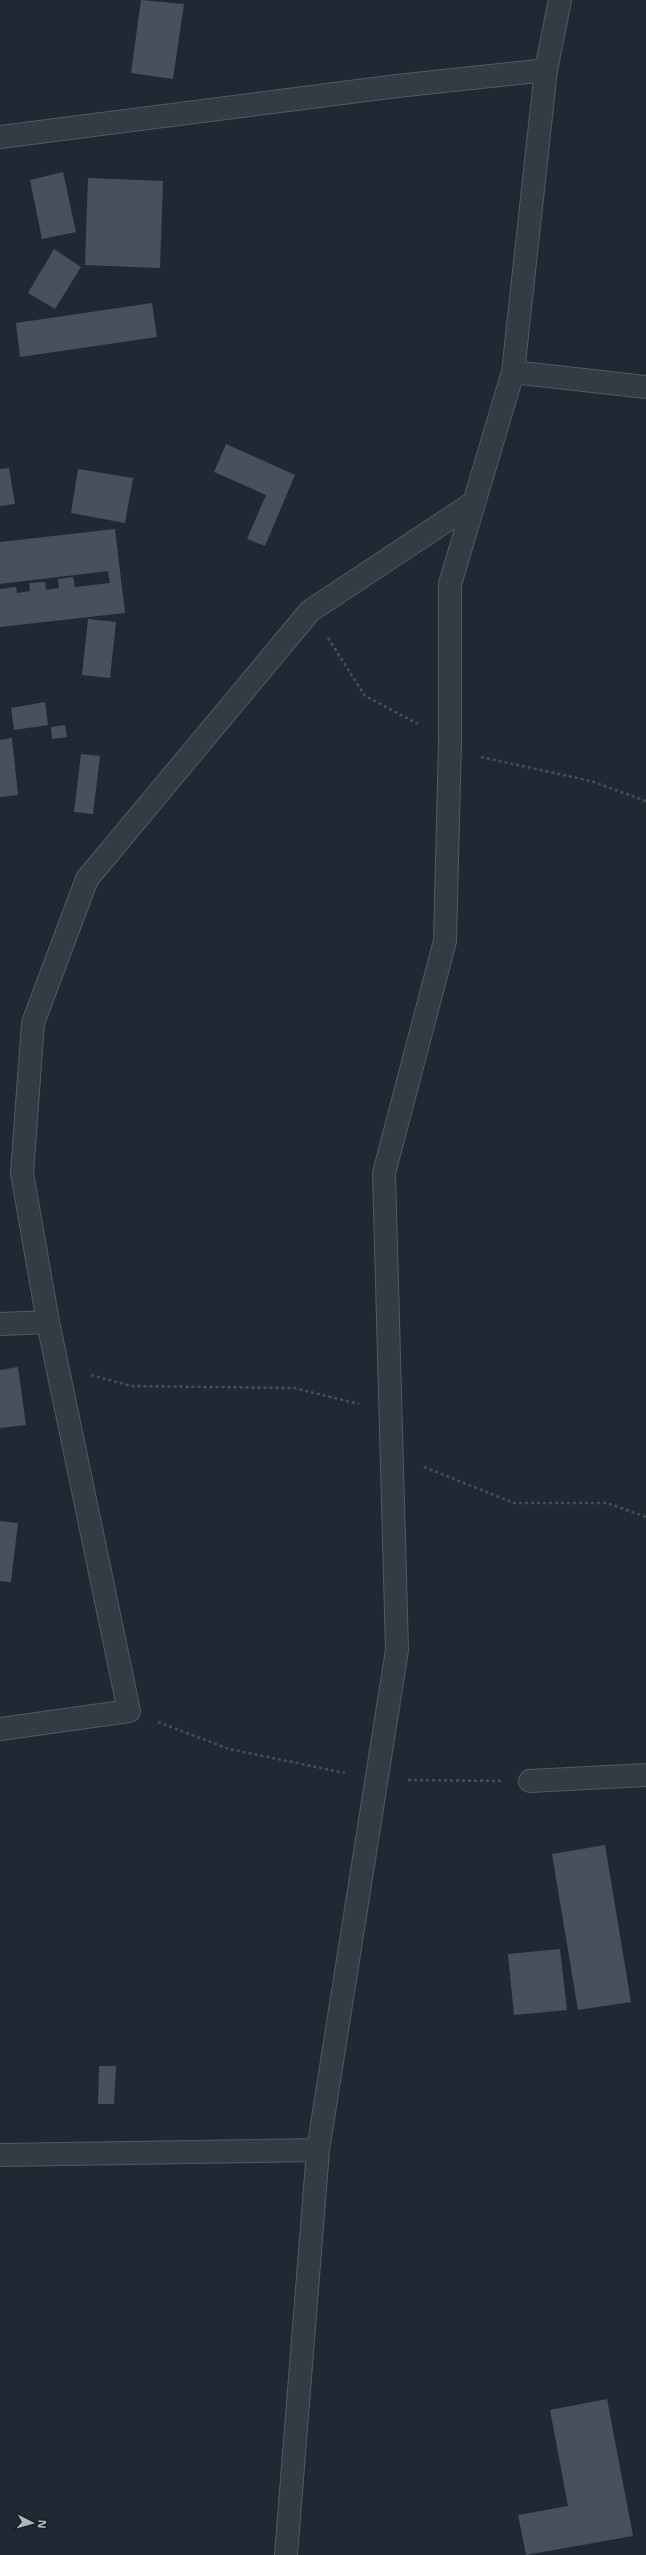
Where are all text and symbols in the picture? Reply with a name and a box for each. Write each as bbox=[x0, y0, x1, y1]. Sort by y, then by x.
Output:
north arrow bbox=[12, 2503, 52, 2543]
text: N bbox=[35, 2519, 50, 2529]

